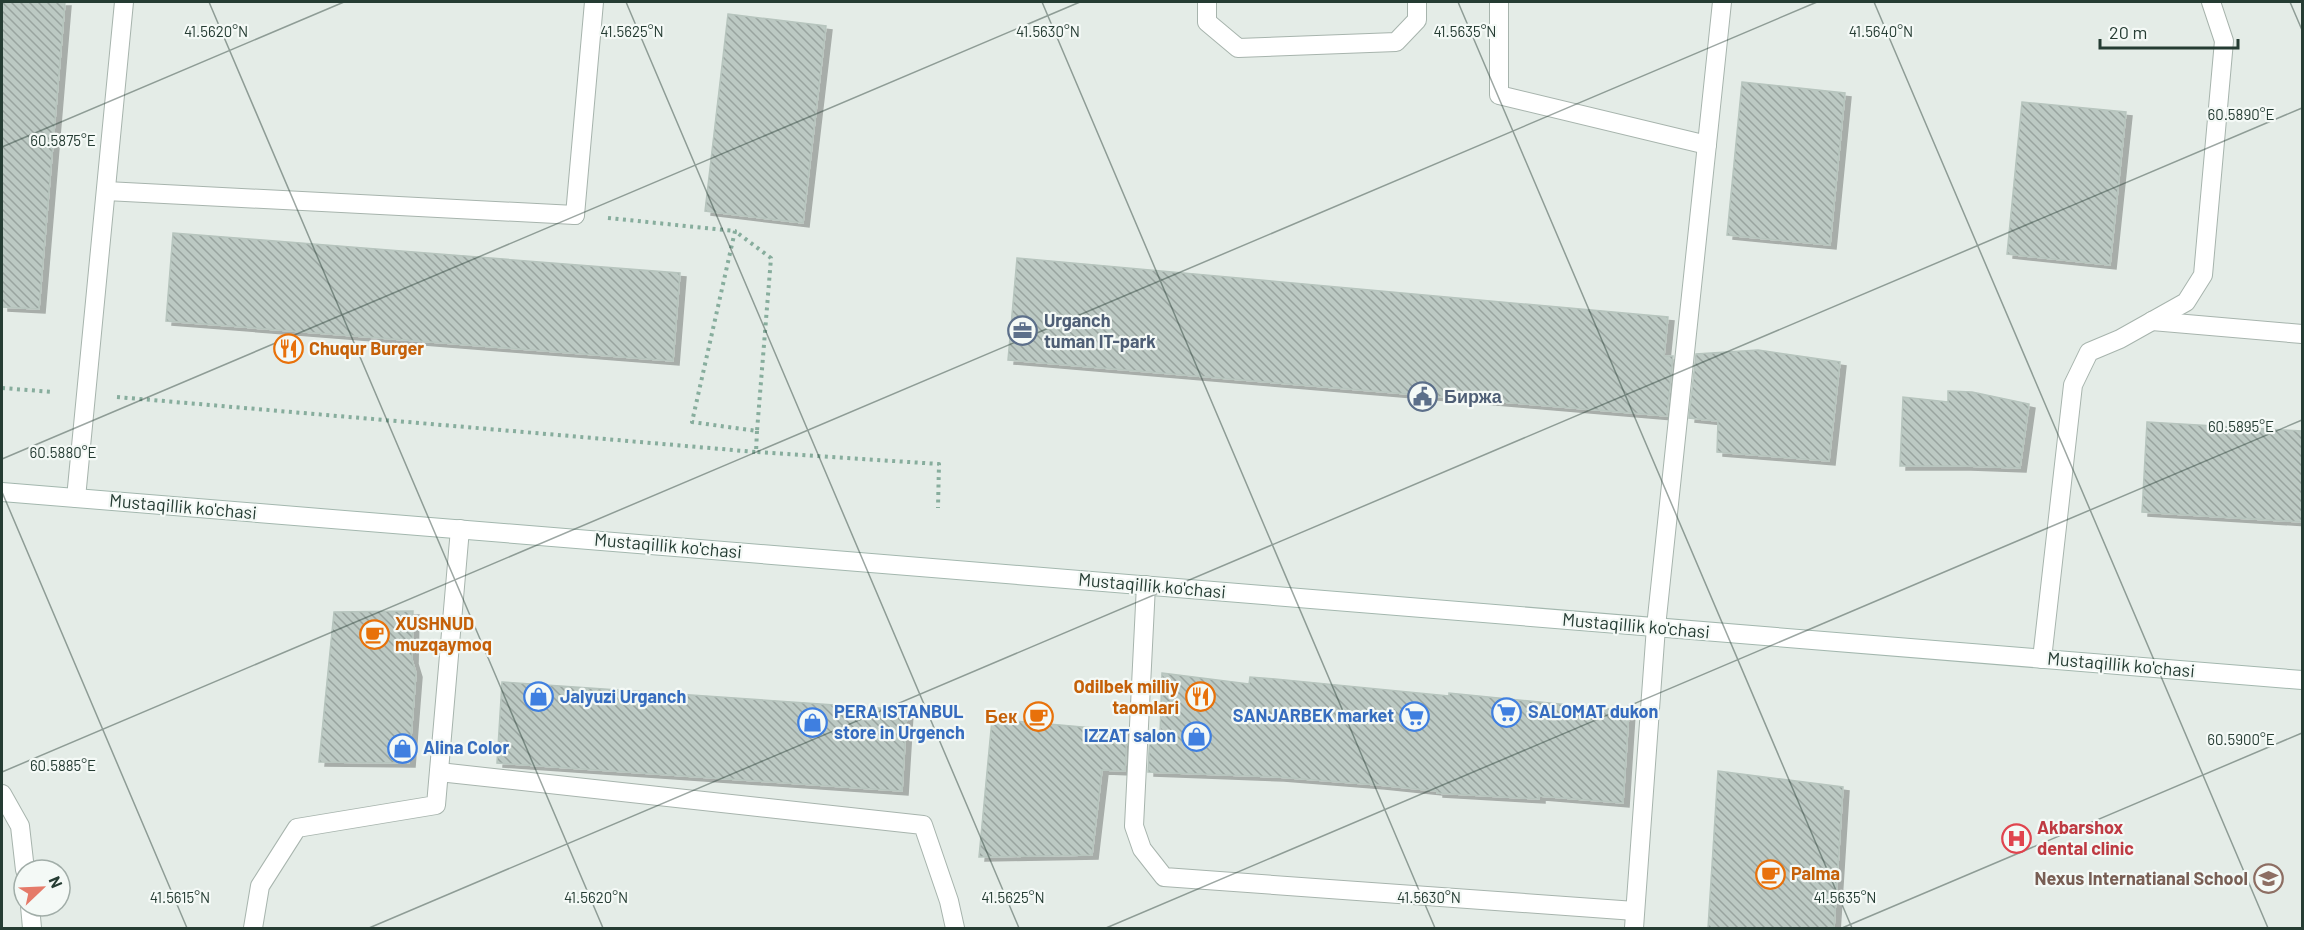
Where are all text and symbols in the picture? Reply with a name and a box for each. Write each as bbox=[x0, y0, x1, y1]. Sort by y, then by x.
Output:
scale bar bbox=[2100, 12, 2238, 50]
text: 20 m bbox=[2109, 21, 2147, 43]
text: 41.5620°N bbox=[184, 22, 248, 40]
text: 41.5625°N bbox=[600, 22, 664, 40]
text: 41.5630°N bbox=[1016, 22, 1080, 40]
text: 41.5635°N bbox=[1433, 22, 1497, 40]
text: 41.5640°N bbox=[1849, 22, 1913, 40]
text: 60.5890°E bbox=[2208, 105, 2274, 123]
text: 60.5875°E bbox=[30, 131, 96, 149]
place label: Urganch tuman IT-park bbox=[1044, 309, 1156, 352]
office icon: Urganch tuman IT-park bbox=[1007, 315, 1039, 347]
restaurant icon: Chuqur Burger bbox=[272, 333, 304, 365]
place label: Chuqur Burger bbox=[309, 337, 424, 359]
public building icon: Биржа bbox=[1407, 381, 1439, 413]
place label: Биржа bbox=[1444, 385, 1503, 407]
text: 60.5895°E bbox=[2208, 417, 2274, 435]
text: 60.5880°E bbox=[30, 443, 96, 461]
street label: Mustaqillik ko'chasi bbox=[108, 489, 258, 523]
street label: Mustaqillik ko'chasi bbox=[593, 528, 743, 562]
street label: Mustaqillik ko'chasi bbox=[1077, 568, 1227, 602]
street label: Mustaqillik ko'chasi bbox=[1561, 608, 1711, 642]
place label: XUSHNUD muzqaymoq bbox=[395, 612, 492, 655]
cafe icon: XUSHNUD muzqaymoq bbox=[358, 618, 390, 650]
street label: Mustaqillik ko'chasi bbox=[2046, 647, 2196, 681]
place label: Odilbek milliy taomlari bbox=[1073, 675, 1179, 718]
shop icon: Jalyuzi Urganch bbox=[523, 681, 555, 713]
restaurant icon: Odilbek milliy taomlari bbox=[1184, 681, 1216, 713]
place label: Jalyuzi Urganch bbox=[560, 685, 686, 707]
supermarket icon: SALOMAT dukon bbox=[1491, 696, 1523, 728]
place label: PERA ISTANBUL store in Urgench bbox=[834, 700, 965, 743]
supermarket icon: SANJARBEK market bbox=[1399, 700, 1431, 732]
place label: SALOMAT dukon bbox=[1528, 700, 1658, 722]
cafe icon: Бек bbox=[1022, 701, 1054, 733]
place label: SANJARBEK market bbox=[1233, 704, 1394, 726]
place label: Бек bbox=[985, 705, 1018, 727]
shop icon: PERA ISTANBUL store in Urgench bbox=[797, 706, 829, 738]
shop icon: IZZAT salon bbox=[1181, 720, 1213, 752]
place label: IZZAT salon bbox=[1084, 724, 1176, 746]
text: 60.5900°E bbox=[2207, 730, 2275, 748]
shop icon: Alina Color bbox=[386, 732, 418, 764]
place label: Alina Color bbox=[423, 736, 509, 758]
text: 60.5885°E bbox=[30, 756, 96, 774]
place label: Akbarshox dental clinic bbox=[2037, 816, 2134, 859]
hospital icon: Akbarshox dental clinic bbox=[2000, 822, 2032, 854]
north arrow bbox=[12, 858, 72, 918]
cafe icon: Palma bbox=[1754, 858, 1786, 890]
place label: Palma bbox=[1791, 862, 1840, 884]
school or university icon: Nexus Internatianal School bbox=[2253, 863, 2285, 895]
place label: Nexus Internatianal School bbox=[2034, 867, 2248, 889]
text: N bbox=[45, 873, 67, 891]
text: 41.5615°N bbox=[150, 888, 210, 906]
text: 41.5620°N bbox=[564, 888, 628, 906]
text: 41.5625°N bbox=[981, 888, 1045, 906]
text: 41.5630°N bbox=[1397, 888, 1461, 906]
text: 41.5635°N bbox=[1813, 888, 1877, 906]

